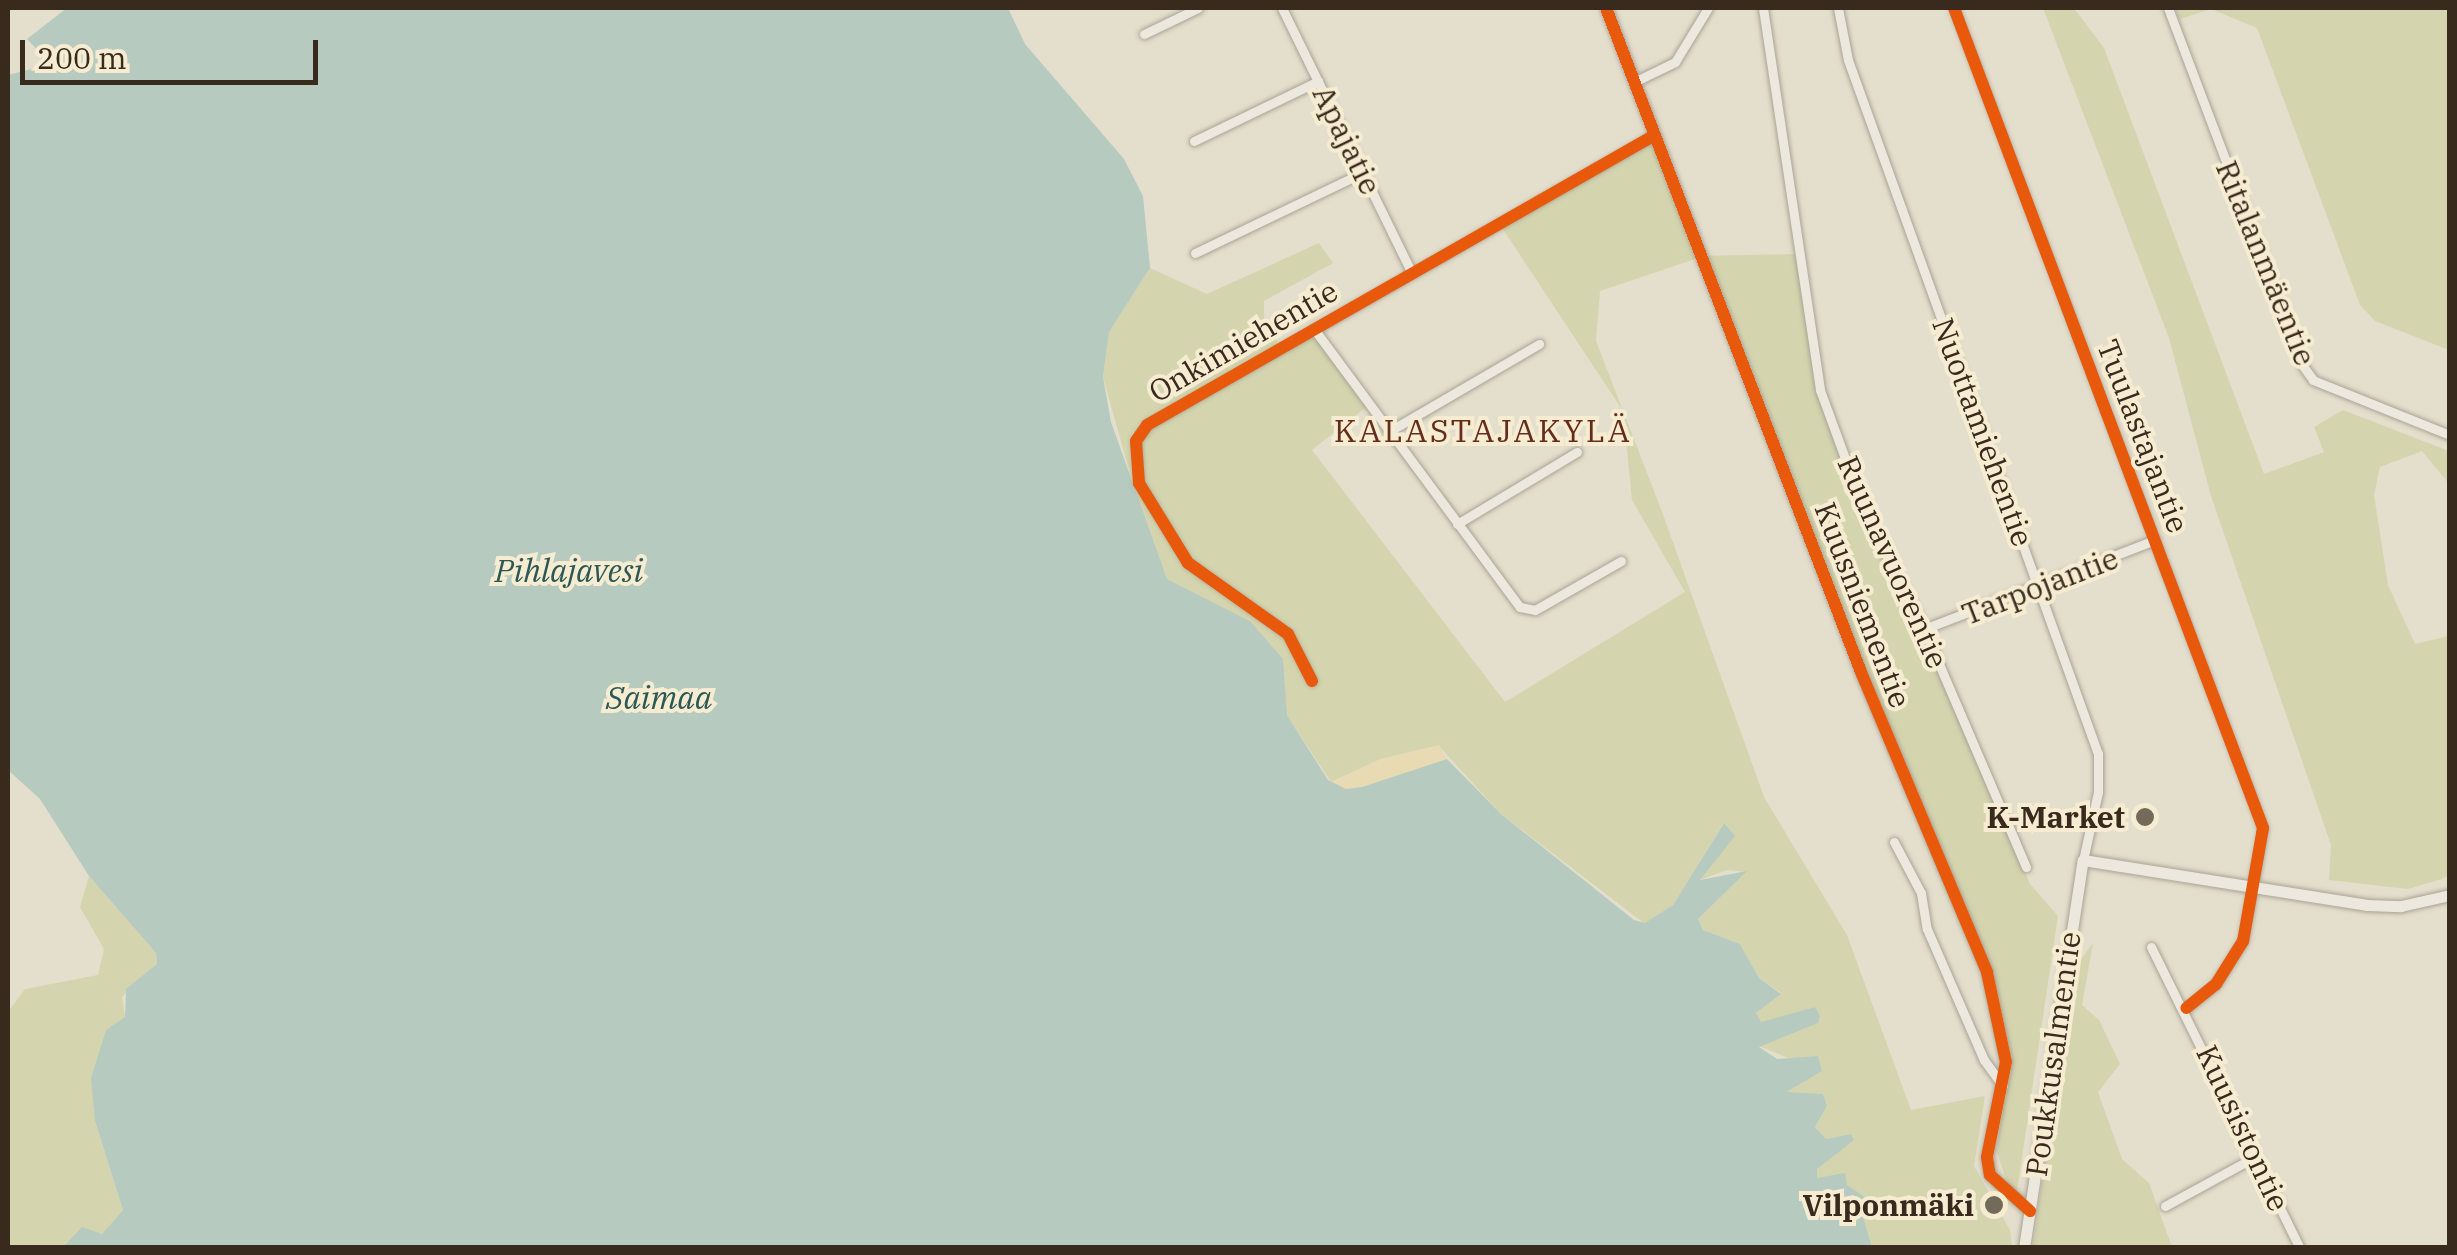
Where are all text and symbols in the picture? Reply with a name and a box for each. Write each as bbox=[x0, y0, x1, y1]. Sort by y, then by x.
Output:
scale bar bbox=[25, 20, 322, 82]
text: 200 m bbox=[37, 38, 127, 77]
street label: Apajatie bbox=[1305, 80, 1389, 200]
street label: Ritalanmäentie bbox=[2209, 155, 2323, 371]
street label: Onkimiehentie bbox=[1142, 272, 1344, 410]
street label: Nuottamiehentie bbox=[1925, 313, 2041, 551]
street label: Tuulastajantie bbox=[2090, 334, 2196, 538]
district label: KALASTAJAKYLÄ bbox=[1334, 411, 1632, 449]
street label: Ruunavuorentie bbox=[1830, 450, 1956, 674]
street label: Kuusniementie bbox=[1807, 497, 1919, 713]
street label: Tarpojantie bbox=[1957, 540, 2123, 632]
water label: Pihlajavesi bbox=[495, 551, 643, 589]
water label: Saimaa bbox=[606, 678, 712, 716]
place label: K-Market bbox=[1987, 799, 2125, 835]
marker: K-Market bbox=[2134, 806, 2156, 828]
street label: Poukkusalmentie bbox=[2018, 929, 2088, 1179]
street label: Kuusistontie bbox=[2189, 1039, 2297, 1217]
place label: Vilponmäki bbox=[1803, 1187, 1974, 1223]
marker: Vilponmäki bbox=[1983, 1194, 2005, 1216]

